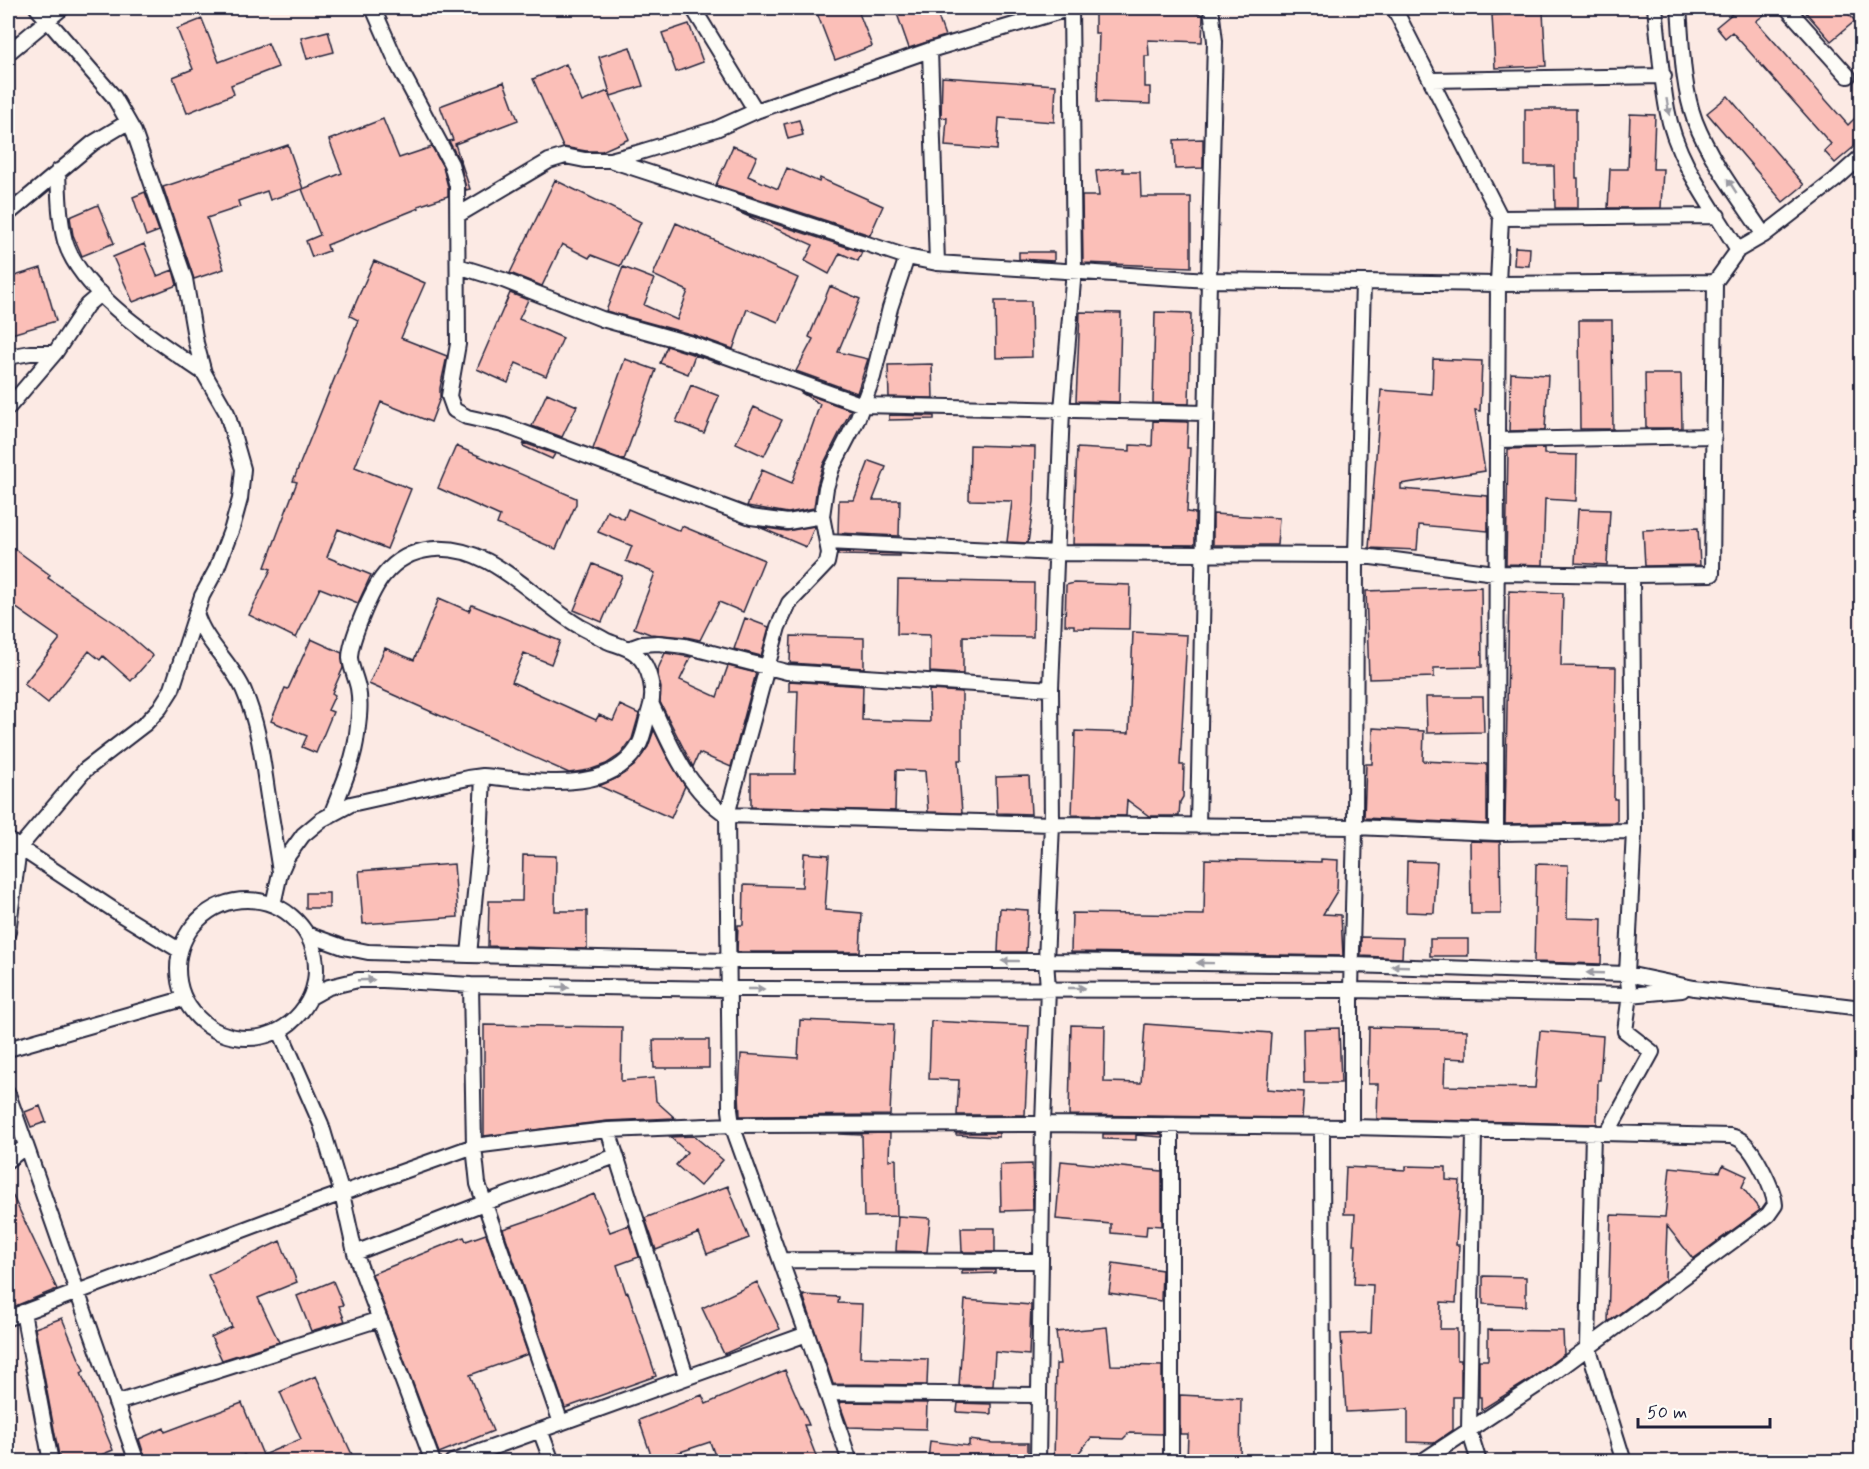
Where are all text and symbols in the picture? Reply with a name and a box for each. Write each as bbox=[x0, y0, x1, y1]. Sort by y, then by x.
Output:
one-way arrow bbox=[1663, 98, 1672, 117]
one-way arrow bbox=[1726, 178, 1737, 194]
one-way arrow bbox=[1001, 956, 1020, 966]
one-way arrow bbox=[1196, 958, 1215, 968]
one-way arrow bbox=[1391, 962, 1410, 971]
one-way arrow bbox=[1586, 969, 1605, 978]
one-way arrow bbox=[357, 976, 376, 985]
one-way arrow bbox=[552, 982, 571, 991]
one-way arrow bbox=[1068, 983, 1087, 993]
one-way arrow bbox=[747, 984, 766, 994]
scale bar bbox=[1638, 1391, 1770, 1429]
text: 50 m bbox=[1647, 1401, 1687, 1425]

